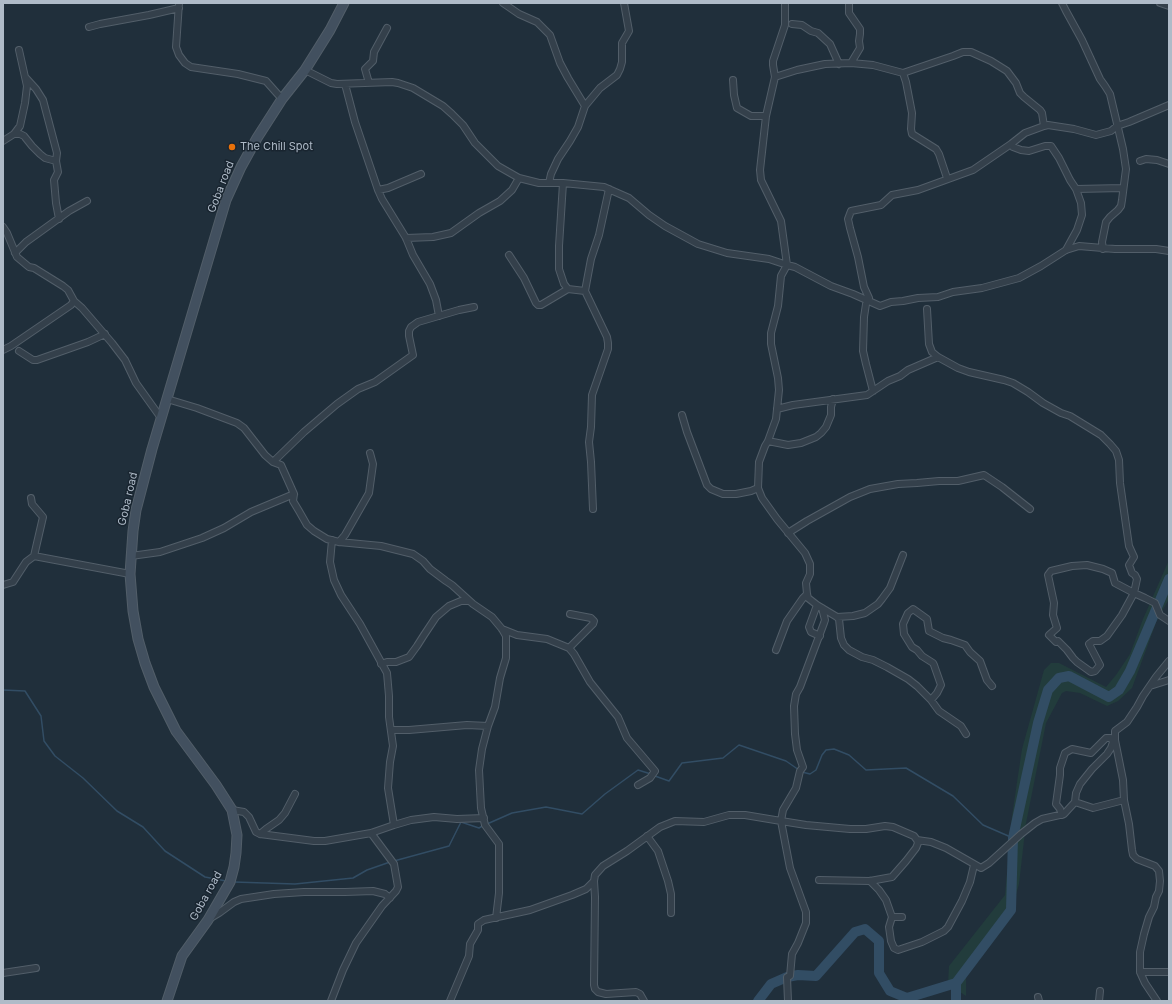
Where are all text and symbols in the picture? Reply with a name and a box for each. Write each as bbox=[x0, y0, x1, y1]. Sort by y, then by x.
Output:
place label: The Chill Spot bbox=[240, 140, 313, 154]
marker: The Chill Spot bbox=[227, 142, 237, 152]
street label: Goba road bbox=[205, 159, 237, 215]
street label: Goba road bbox=[115, 471, 141, 527]
street label: Goba road bbox=[187, 869, 225, 923]

